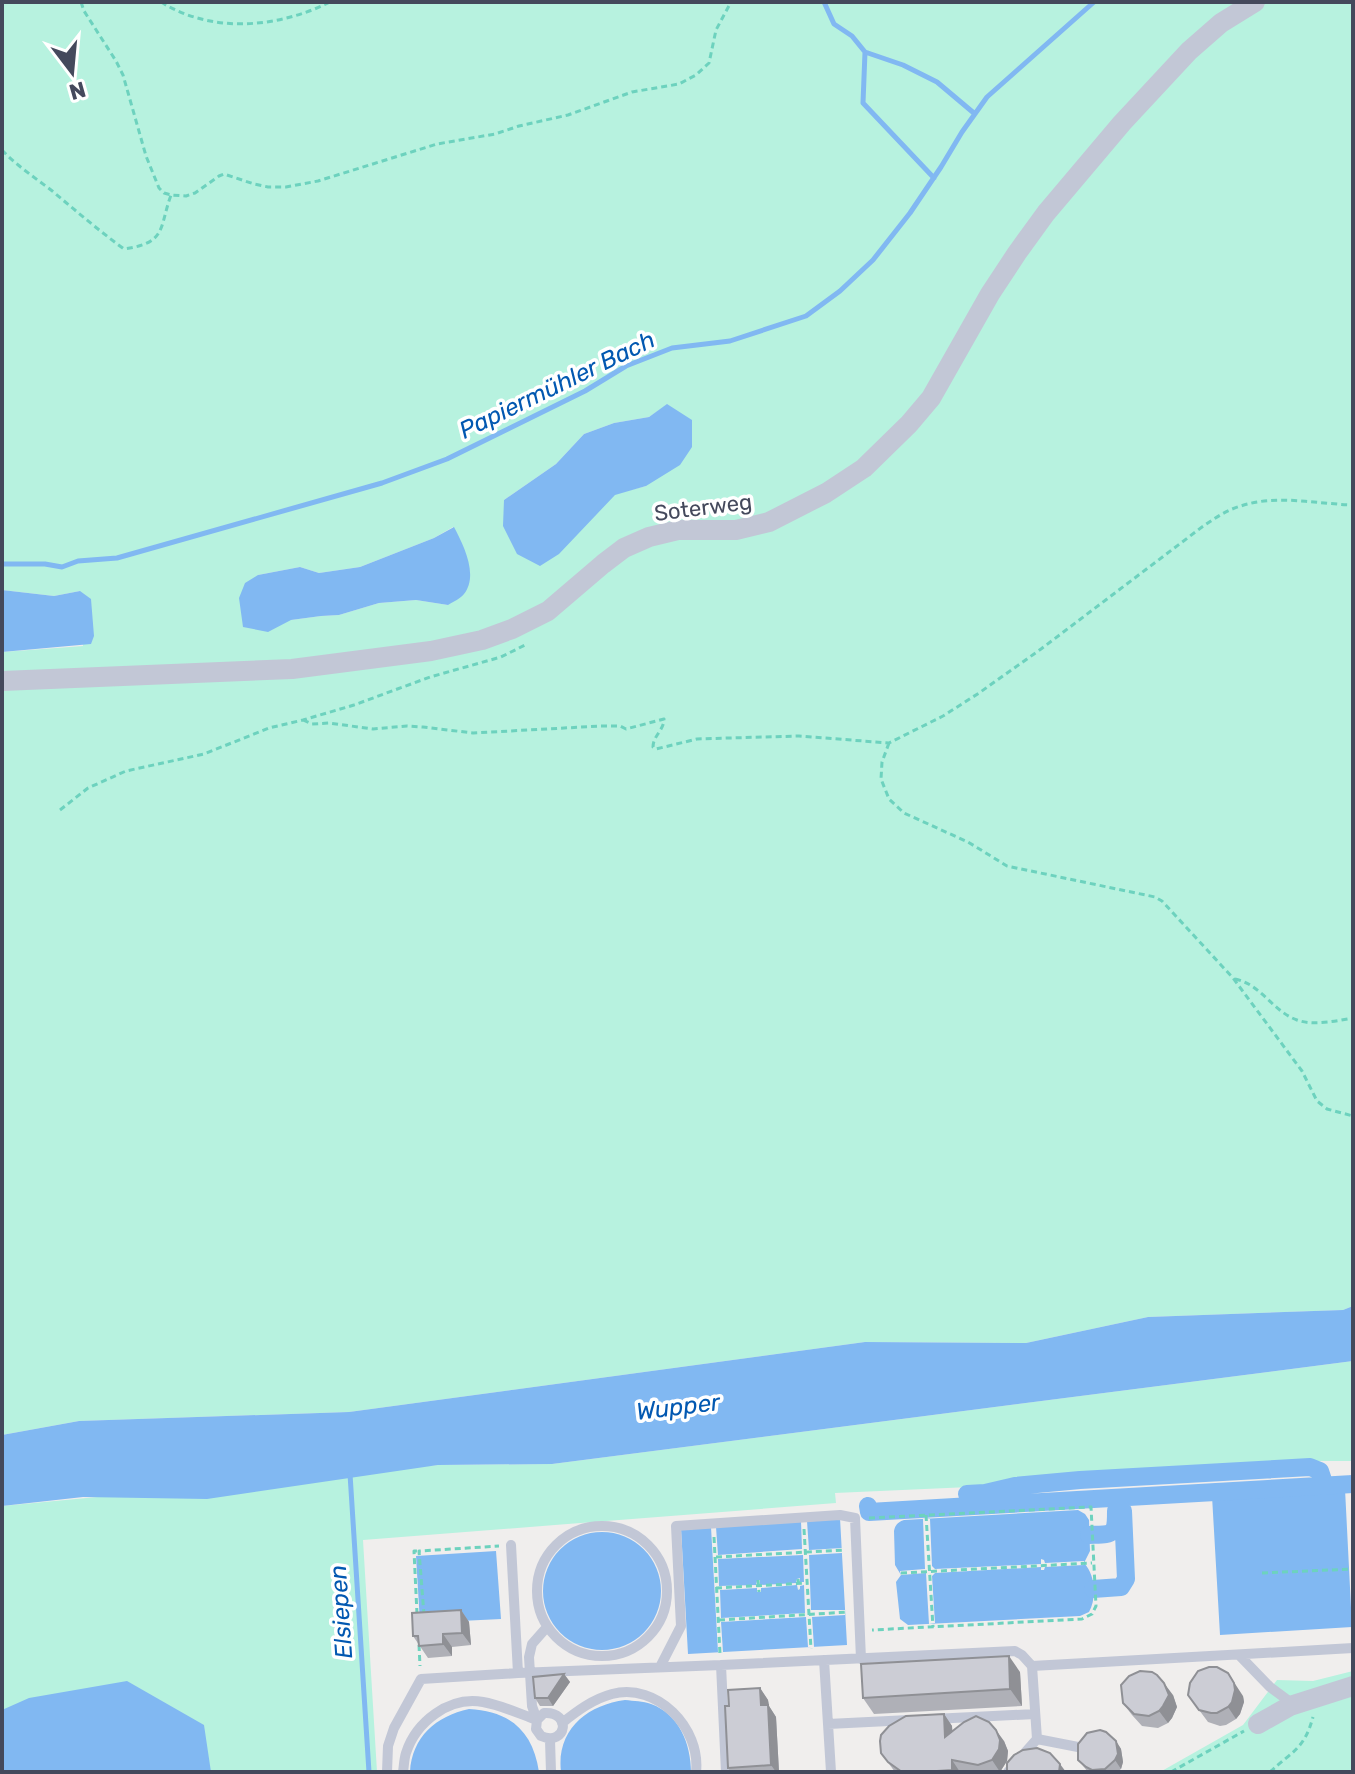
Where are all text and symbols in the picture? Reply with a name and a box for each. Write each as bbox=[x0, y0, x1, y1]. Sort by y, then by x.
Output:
north arrow bbox=[32, 32, 112, 112]
text: N bbox=[66, 76, 89, 106]
water label: Papiermühler Bach bbox=[454, 325, 660, 445]
street label: Soterweg bbox=[653, 488, 753, 527]
water label: Wupper bbox=[634, 1388, 722, 1426]
water label: Elsiepen bbox=[324, 1564, 358, 1660]

